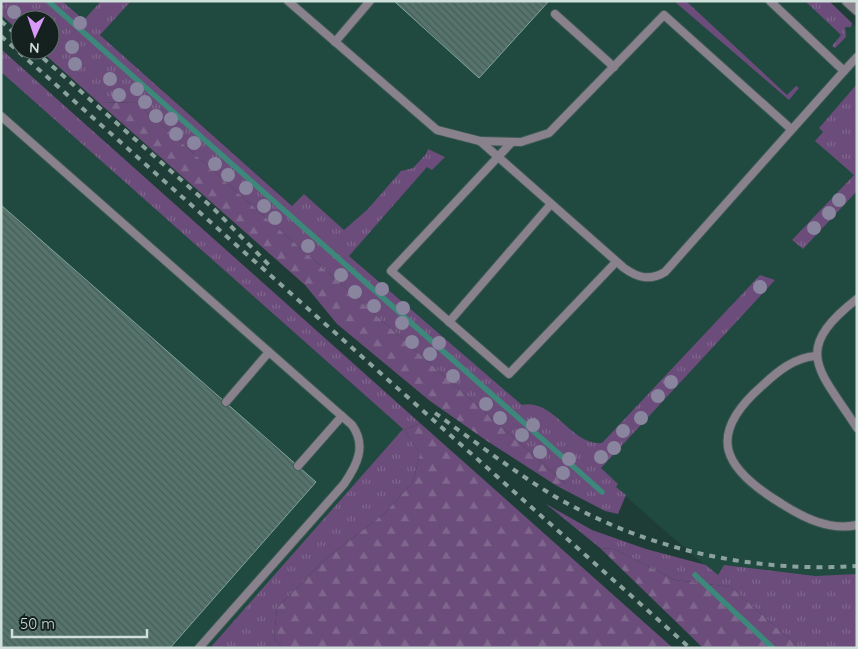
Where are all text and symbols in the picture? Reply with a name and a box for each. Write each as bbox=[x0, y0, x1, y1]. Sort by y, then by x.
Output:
north arrow bbox=[10, 10, 60, 60]
text: N bbox=[29, 39, 40, 57]
scale bar bbox=[12, 606, 148, 638]
text: 50 m bbox=[20, 614, 55, 633]

